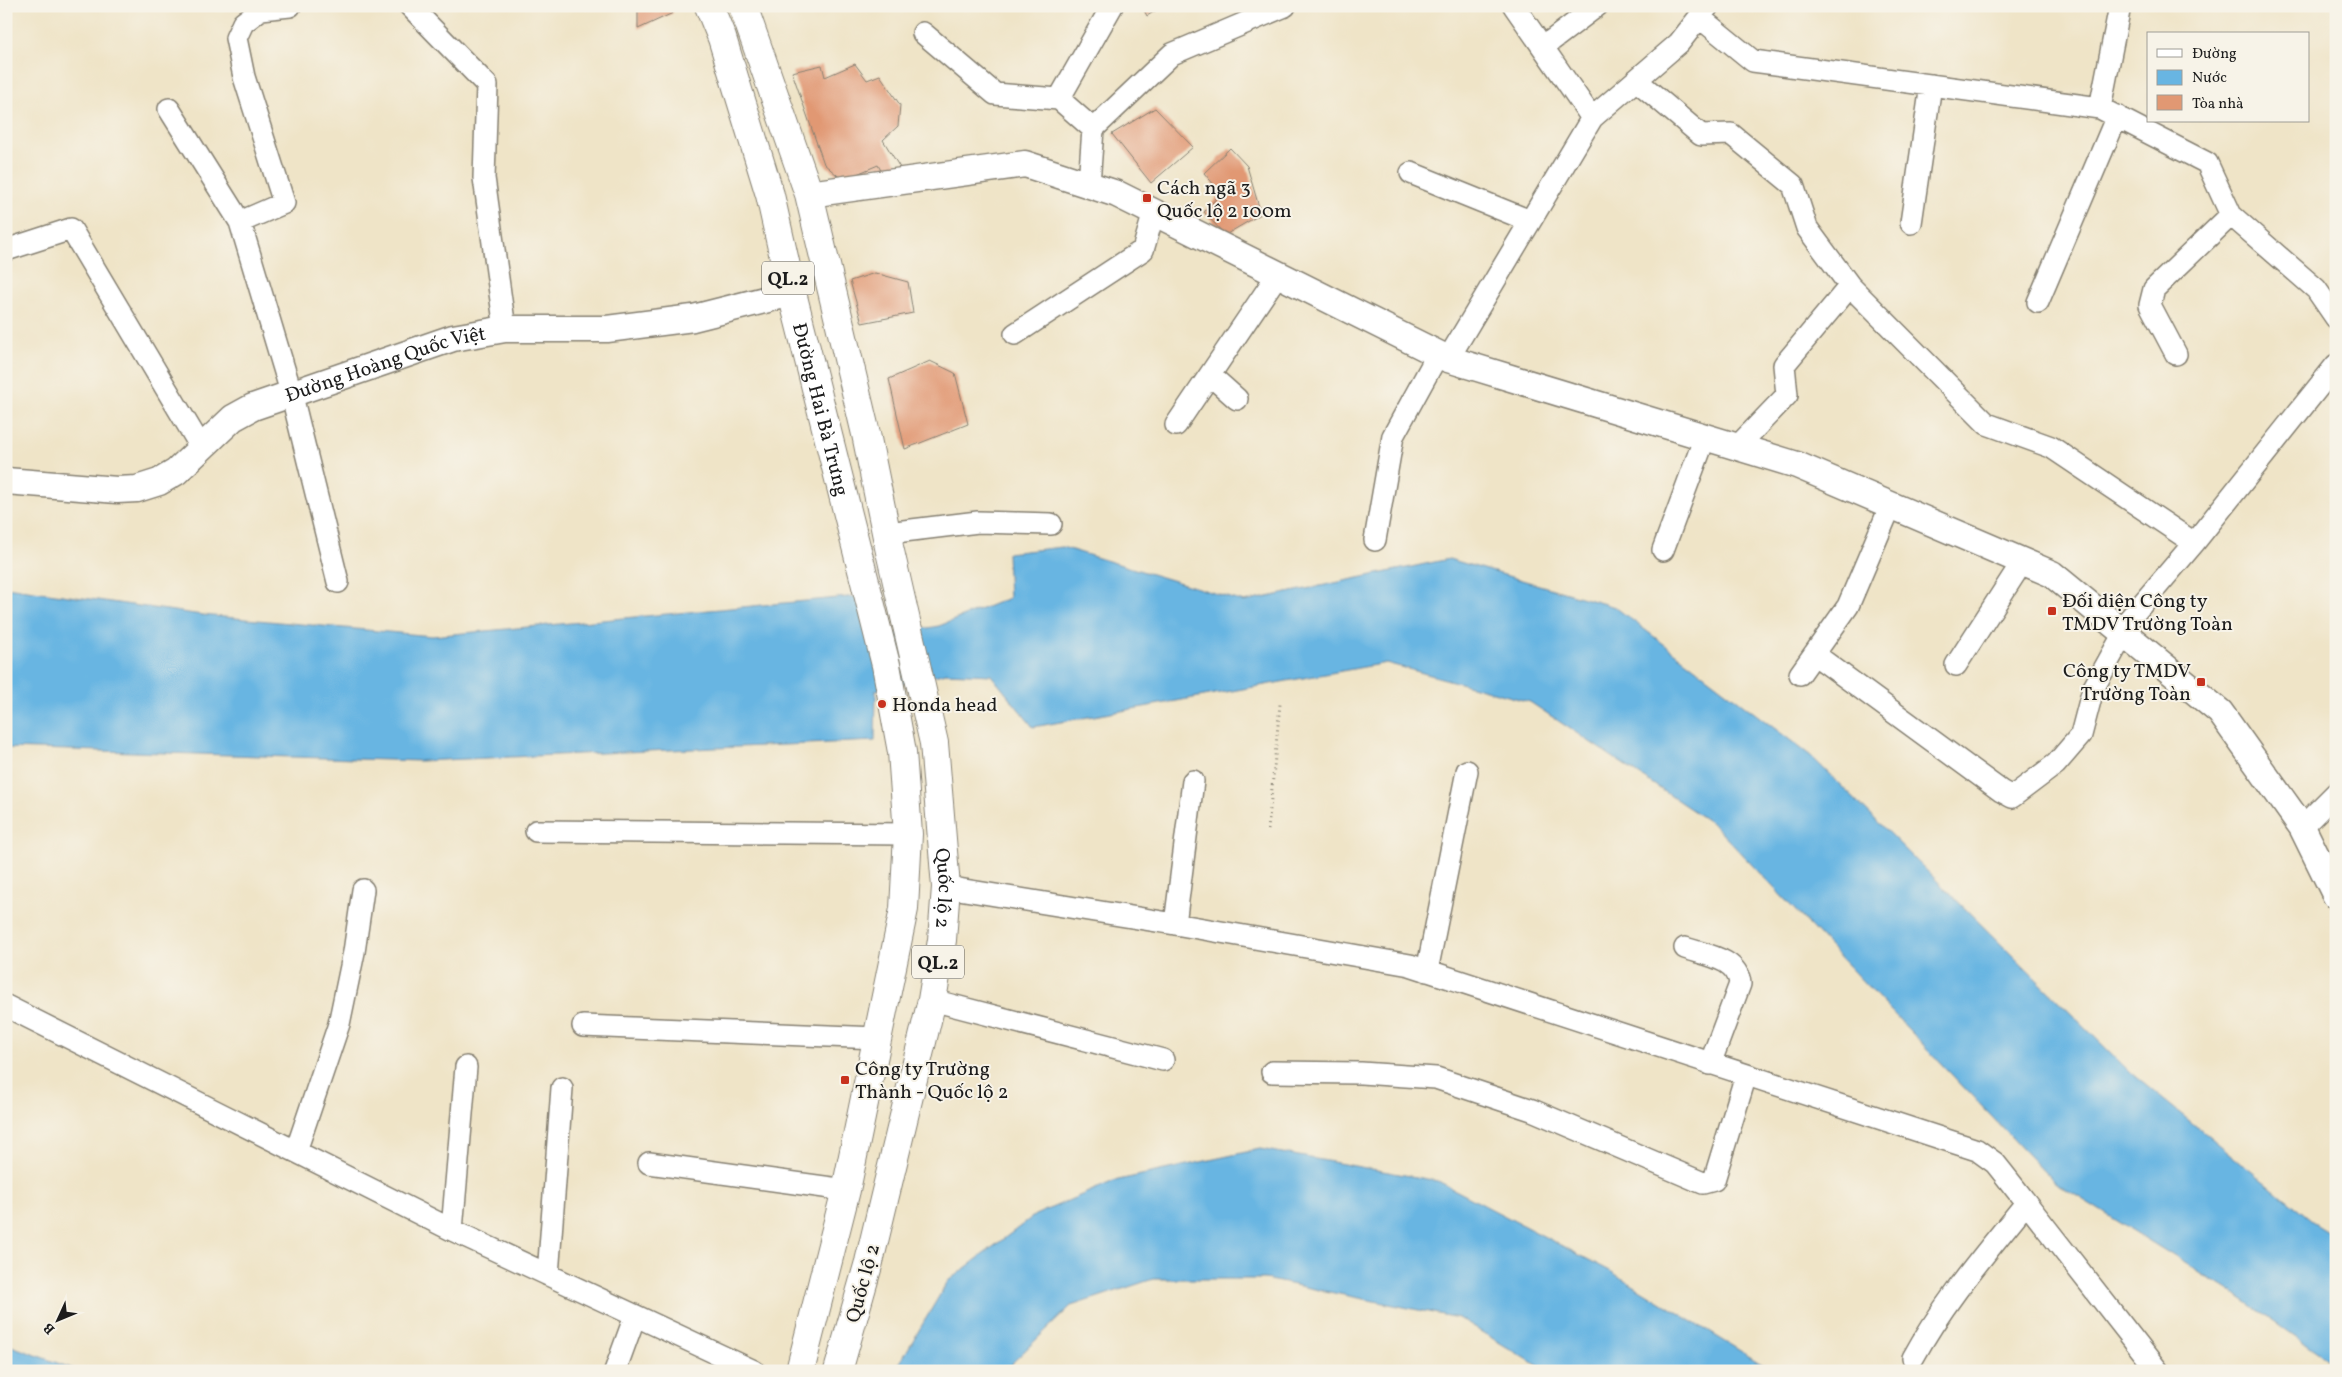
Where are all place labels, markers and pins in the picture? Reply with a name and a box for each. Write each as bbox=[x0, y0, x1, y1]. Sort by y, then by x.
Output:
place label: Cách ngã 3 Quốc lộ 2 100m bbox=[1157, 175, 1292, 226]
marker: Cách ngã 3 Quốc lộ 2 100m bbox=[1141, 192, 1153, 204]
place label: Đối diện Công ty TMDV Trường Toàn bbox=[2062, 588, 2233, 639]
marker: Đối diện Công ty TMDV Trường Toàn bbox=[2046, 605, 2058, 617]
place label: Công ty TMDV Trường Toàn bbox=[2063, 658, 2191, 709]
marker: Công ty TMDV Trường Toàn bbox=[2195, 676, 2207, 688]
place label: Honda head bbox=[892, 692, 998, 720]
marker: Honda head bbox=[876, 698, 888, 710]
place label: Công ty Trường Thành - Quốc lộ 2 bbox=[855, 1056, 1008, 1107]
marker: Công ty Trường Thành - Quốc lộ 2 bbox=[839, 1074, 851, 1086]

